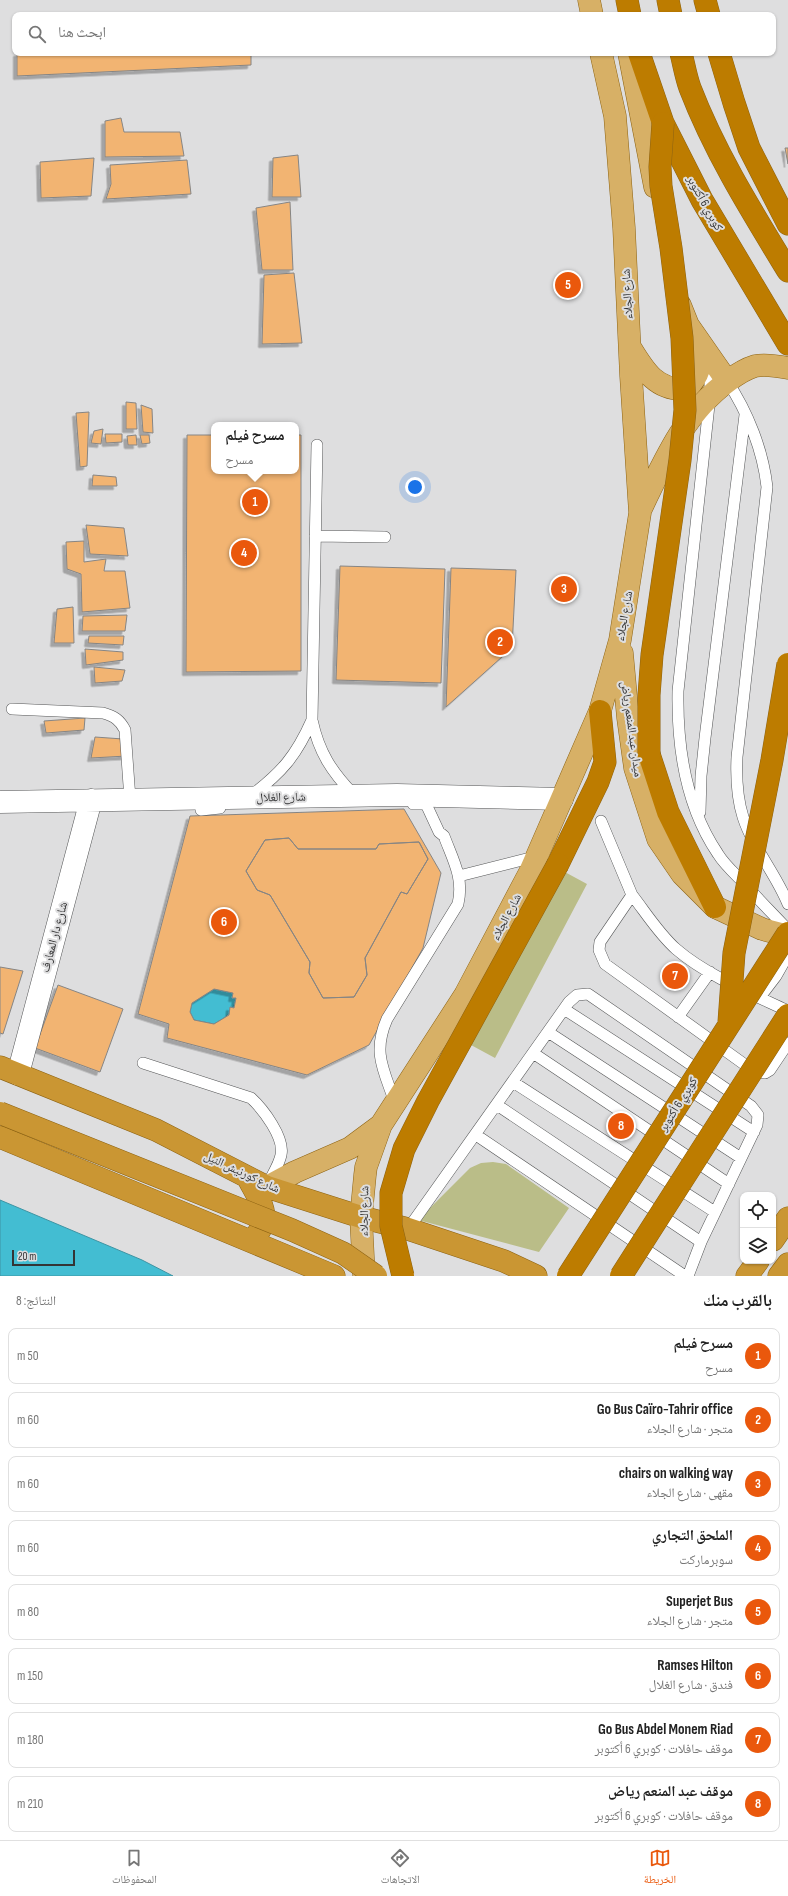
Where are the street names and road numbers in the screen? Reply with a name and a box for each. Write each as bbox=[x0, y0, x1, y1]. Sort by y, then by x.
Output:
street label: كوبري 6 أكتوبر bbox=[681, 172, 726, 235]
street label: شارع الجلاء bbox=[619, 268, 636, 320]
street label: شارع الجلاء bbox=[613, 590, 636, 642]
street label: ميدان عبد المنعم رياض bbox=[617, 680, 646, 778]
street label: شارع الغلال bbox=[256, 790, 306, 805]
street label: شارع الجلاء bbox=[488, 891, 525, 943]
street label: شارع دار المعارف bbox=[38, 900, 71, 974]
street label: كوبري 6 أكتوبر bbox=[655, 1074, 703, 1136]
street label: شارع كورنيش النيل bbox=[201, 1148, 282, 1197]
street label: شارع الجلاء bbox=[357, 1185, 372, 1236]

